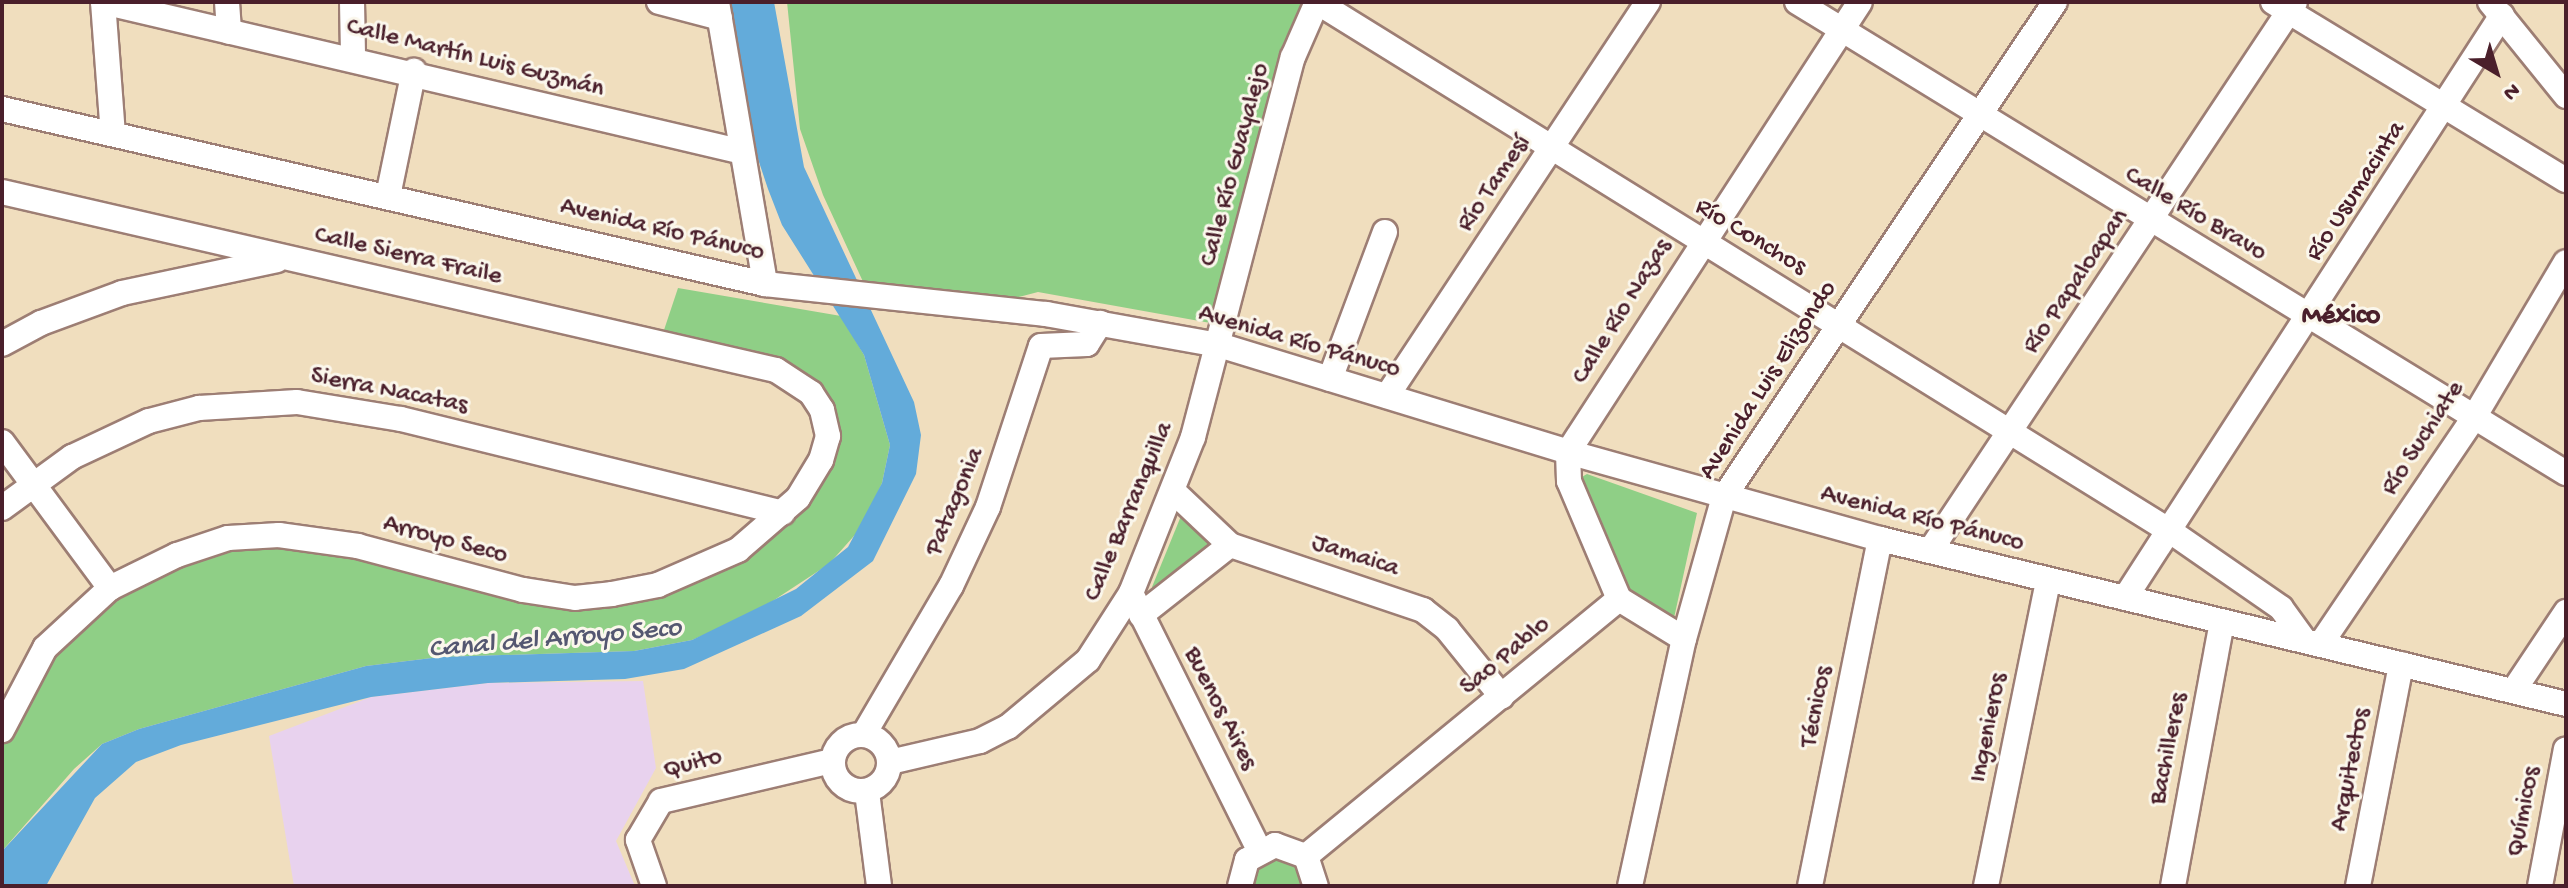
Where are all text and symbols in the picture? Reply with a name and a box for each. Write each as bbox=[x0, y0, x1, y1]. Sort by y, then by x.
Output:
street label: Calle Martín Luis Guzmán bbox=[343, 12, 607, 106]
north arrow bbox=[2456, 32, 2536, 112]
street label: Calle Río Guayalejo bbox=[1194, 60, 1278, 270]
text: N bbox=[2497, 76, 2524, 106]
street label: Río Usumacinta bbox=[2300, 116, 2414, 268]
street label: Río Tamesí bbox=[1451, 129, 1539, 239]
street label: Calle Río Bravo bbox=[2118, 160, 2272, 270]
street label: Avenida Río Pánuco bbox=[557, 192, 767, 270]
street label: Río Conchos bbox=[1689, 193, 1811, 283]
street label: Río Papaloapan bbox=[2017, 204, 2137, 360]
street label: Calle Sierra Fraile bbox=[311, 220, 505, 294]
street label: Calle Río Nazas bbox=[1566, 234, 1680, 390]
street label: Avenida Luis Elizondo bbox=[1693, 276, 1845, 486]
street label: Avenida Río Pánuco bbox=[1194, 299, 1404, 387]
district label: México bbox=[2302, 300, 2380, 334]
street label: Sierra Nacatas bbox=[308, 361, 470, 423]
street label: Río Suchiate bbox=[2375, 376, 2473, 502]
street label: Calle Barranquilla bbox=[1078, 418, 1182, 606]
street label: Patagonia bbox=[919, 443, 993, 561]
street label: Avenida Río Pánuco bbox=[1817, 480, 2027, 560]
street label: Arroyo Seco bbox=[379, 509, 511, 573]
street label: Jamaica bbox=[1307, 528, 1403, 586]
street label: Sao Pablo bbox=[1455, 610, 1557, 704]
water label: Canal del Arroyo Seco bbox=[427, 612, 683, 668]
street label: Buenos Aires bbox=[1175, 642, 1263, 776]
street label: Técnicos bbox=[1795, 664, 1841, 750]
street label: Ingenieros bbox=[1964, 671, 2016, 785]
street label: Bachilleres bbox=[2144, 690, 2196, 808]
street label: Arquitectos bbox=[2325, 706, 2379, 834]
street label: Quito bbox=[660, 742, 726, 788]
street label: Químicos bbox=[2501, 764, 2549, 860]

